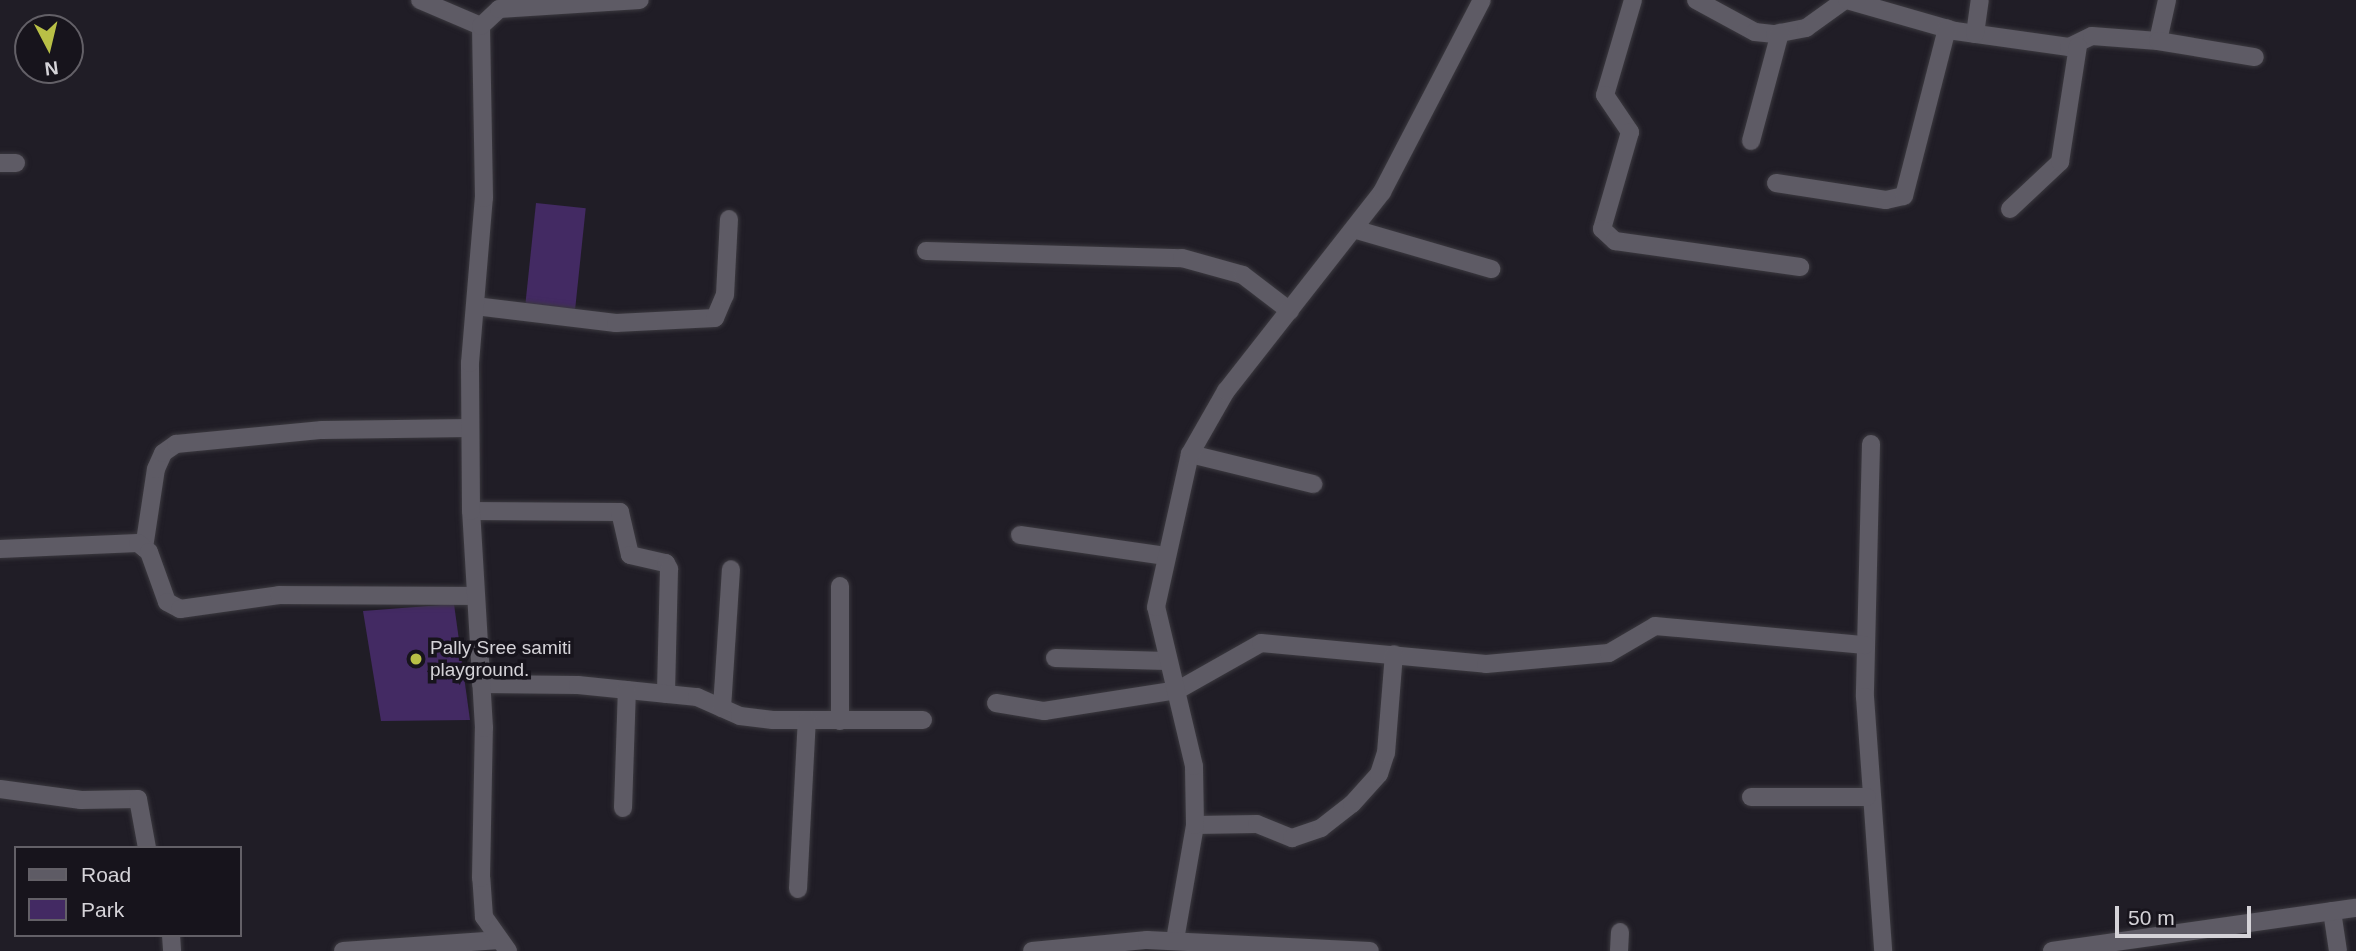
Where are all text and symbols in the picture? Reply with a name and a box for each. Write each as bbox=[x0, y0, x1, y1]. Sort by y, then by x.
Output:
north arrow bbox=[14, 14, 84, 84]
text: N bbox=[43, 57, 59, 80]
place label: Pally Sree samiti playground. bbox=[430, 637, 571, 681]
marker: Pally Sree samiti playground. bbox=[408, 651, 424, 667]
legend bbox=[14, 846, 242, 937]
text: Road bbox=[81, 863, 131, 886]
scale bar bbox=[2118, 892, 2254, 936]
text: Park bbox=[81, 898, 124, 921]
text: 50 m bbox=[2128, 906, 2175, 929]

